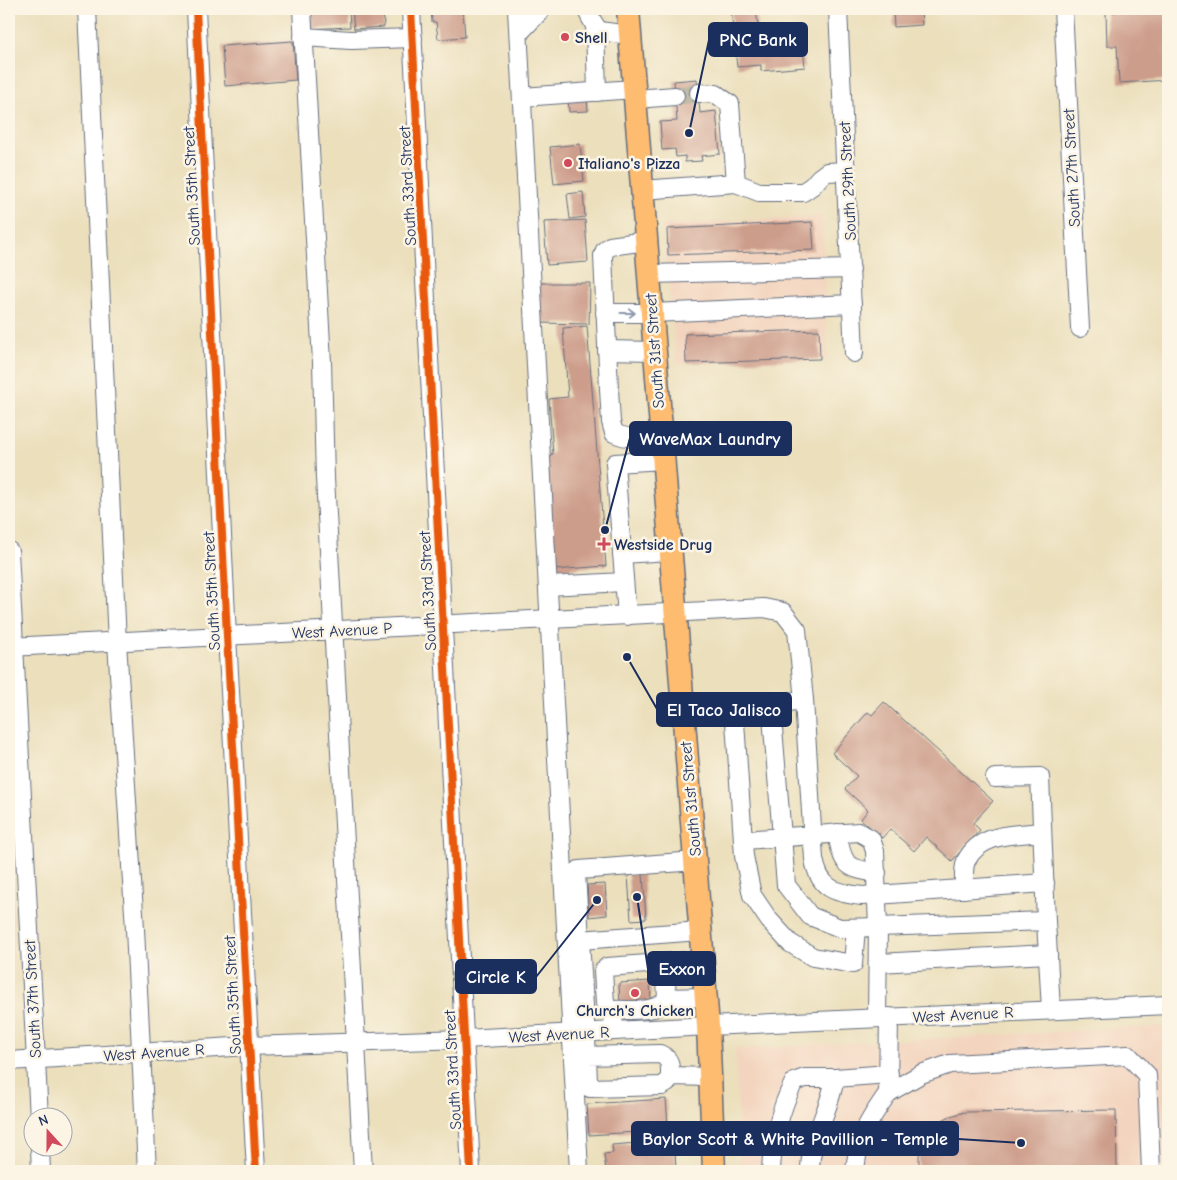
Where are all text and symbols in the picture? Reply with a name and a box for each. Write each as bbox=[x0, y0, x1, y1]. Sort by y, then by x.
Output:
callout: PNC Bank bbox=[709, 23, 807, 56]
place label: Shell bbox=[575, 29, 608, 47]
text: PNC Bank bbox=[719, 30, 797, 51]
marker: Shell bbox=[559, 31, 571, 43]
street label: South 27th Street bbox=[1060, 108, 1084, 228]
street label: South 29th Street bbox=[836, 120, 860, 241]
street label: South 35th Street bbox=[180, 125, 204, 246]
street label: South 33rd Street bbox=[396, 125, 420, 246]
place label: Italiano's Pizza bbox=[578, 155, 680, 173]
marker: Italiano's Pizza bbox=[562, 157, 574, 169]
street label: South 31st Street bbox=[642, 293, 668, 409]
one-way arrow bbox=[620, 308, 636, 318]
callout: WaveMax Laundry bbox=[630, 422, 791, 455]
text: WaveMax Laundry bbox=[640, 429, 781, 450]
street label: South 35th Street bbox=[200, 530, 224, 651]
street label: South 33rd Street bbox=[416, 530, 440, 651]
place label: Westside Drug bbox=[614, 536, 713, 554]
marker: Westside Drug bbox=[598, 538, 610, 550]
street label: West Avenue P bbox=[291, 619, 393, 643]
callout: El Taco Jalisco bbox=[657, 693, 791, 726]
text: El Taco Jalisco bbox=[667, 700, 781, 721]
street label: South 31st Street bbox=[677, 740, 705, 857]
street label: South 35th Street bbox=[221, 934, 245, 1055]
street label: South 37th Street bbox=[21, 939, 45, 1058]
callout: Exxon bbox=[648, 952, 715, 985]
text: Exxon bbox=[658, 959, 706, 980]
callout: Circle K bbox=[456, 960, 536, 993]
text: Circle K bbox=[466, 967, 526, 988]
marker: Church's Chicken bbox=[629, 987, 641, 999]
place label: Church's Chicken bbox=[576, 1002, 694, 1020]
street label: West Avenue R bbox=[912, 1003, 1014, 1027]
street label: South 33rd Street bbox=[441, 1009, 465, 1130]
street label: West Avenue R bbox=[508, 1023, 610, 1047]
street label: West Avenue R bbox=[103, 1040, 206, 1065]
north arrow bbox=[22, 1108, 72, 1158]
text: N bbox=[36, 1111, 51, 1130]
callout: Baylor Scott & White Pavillion - Temple bbox=[632, 1122, 958, 1155]
text: Baylor Scott & White Pavillion - Temple bbox=[642, 1129, 948, 1150]

